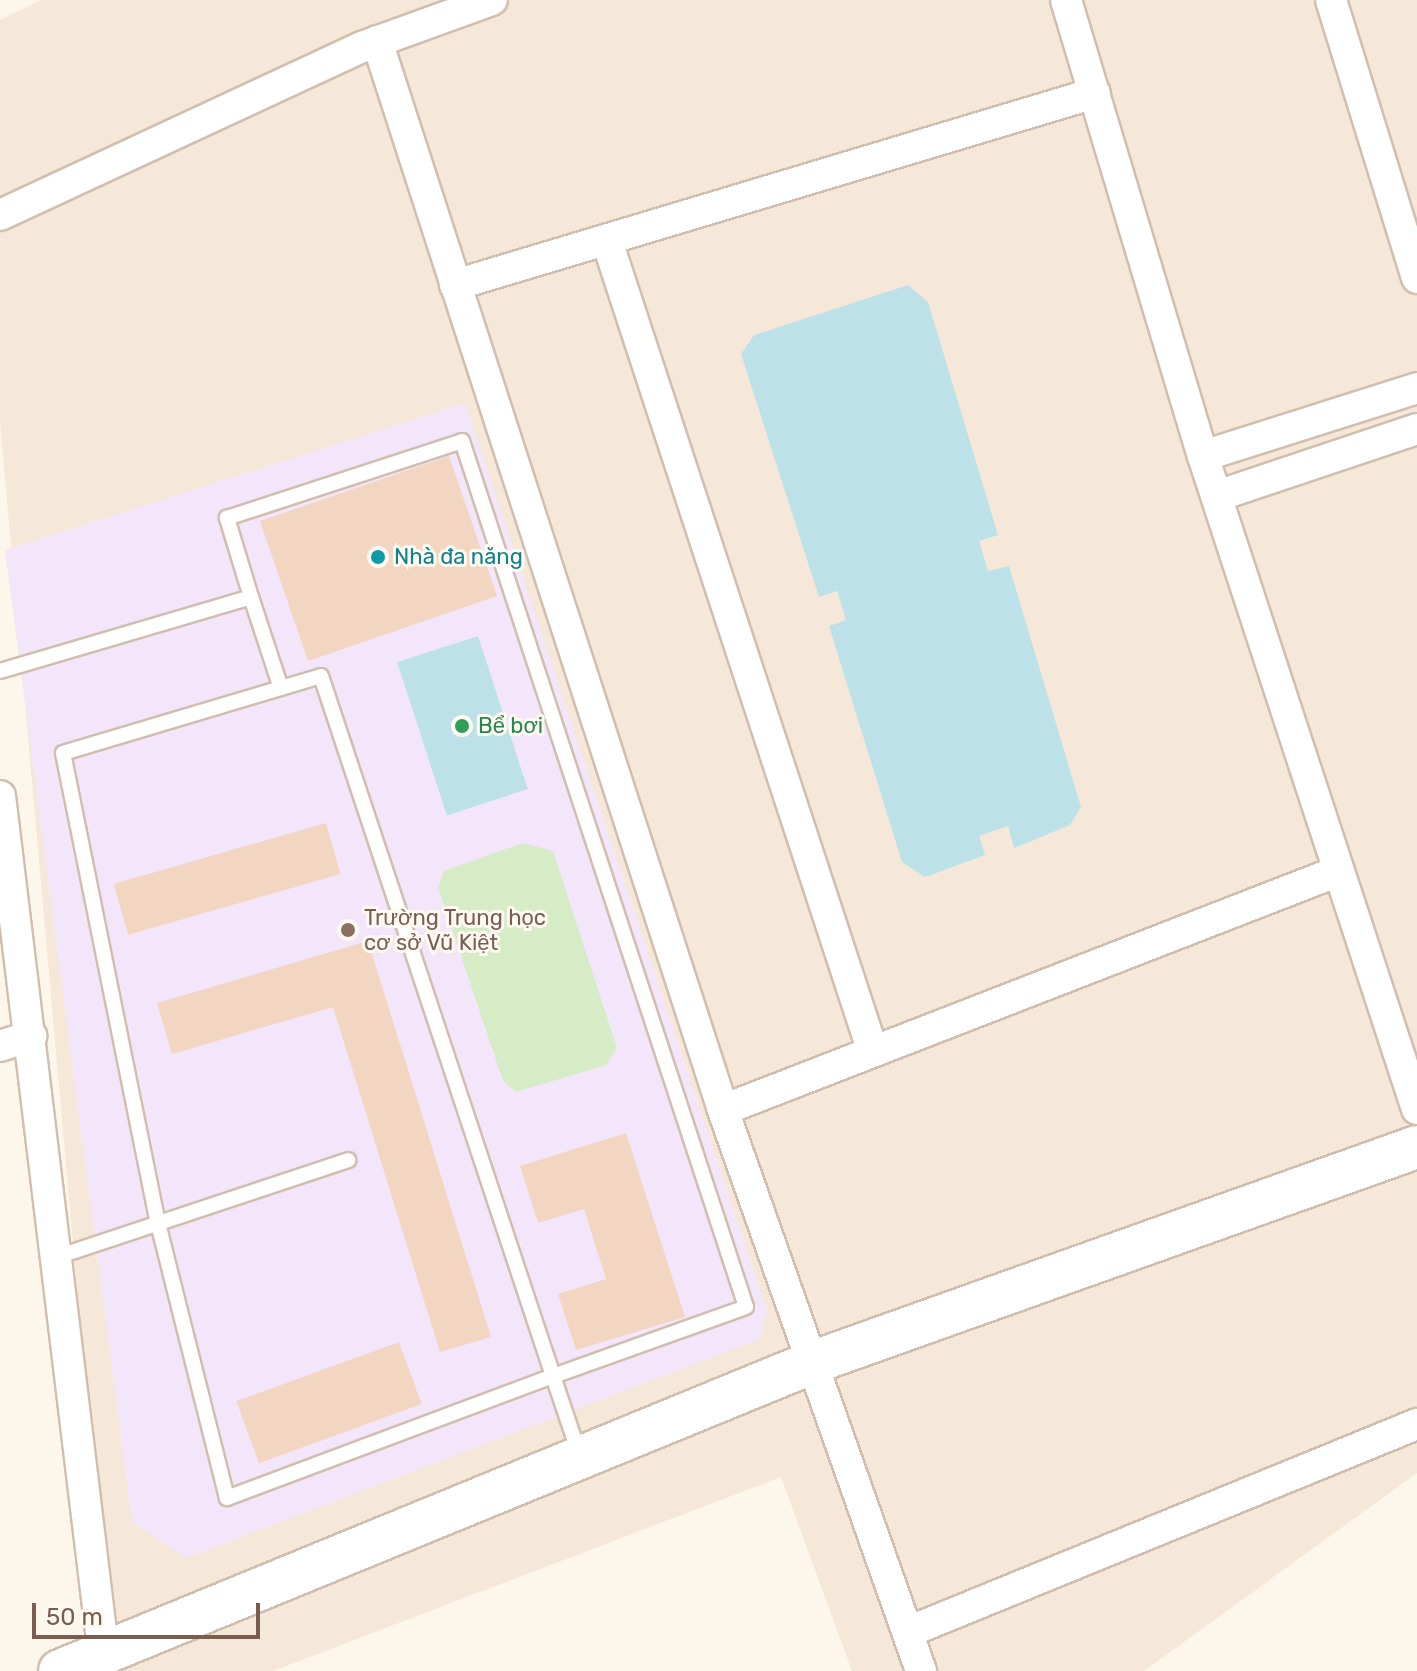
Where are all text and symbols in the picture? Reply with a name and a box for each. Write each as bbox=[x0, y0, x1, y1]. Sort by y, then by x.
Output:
place label: Nhà đa năng bbox=[394, 544, 523, 570]
marker: Nhà đa năng bbox=[369, 548, 387, 566]
place label: Bể bơi bbox=[478, 713, 543, 739]
marker: Bể bơi bbox=[453, 717, 471, 735]
place label: Trường Trung học cơ sở Vũ Kiệt bbox=[364, 904, 547, 956]
marker: Trường Trung học cơ sở Vũ Kiệt bbox=[339, 921, 357, 939]
scale bar bbox=[36, 1587, 264, 1637]
text: 50 m bbox=[46, 1603, 103, 1631]

